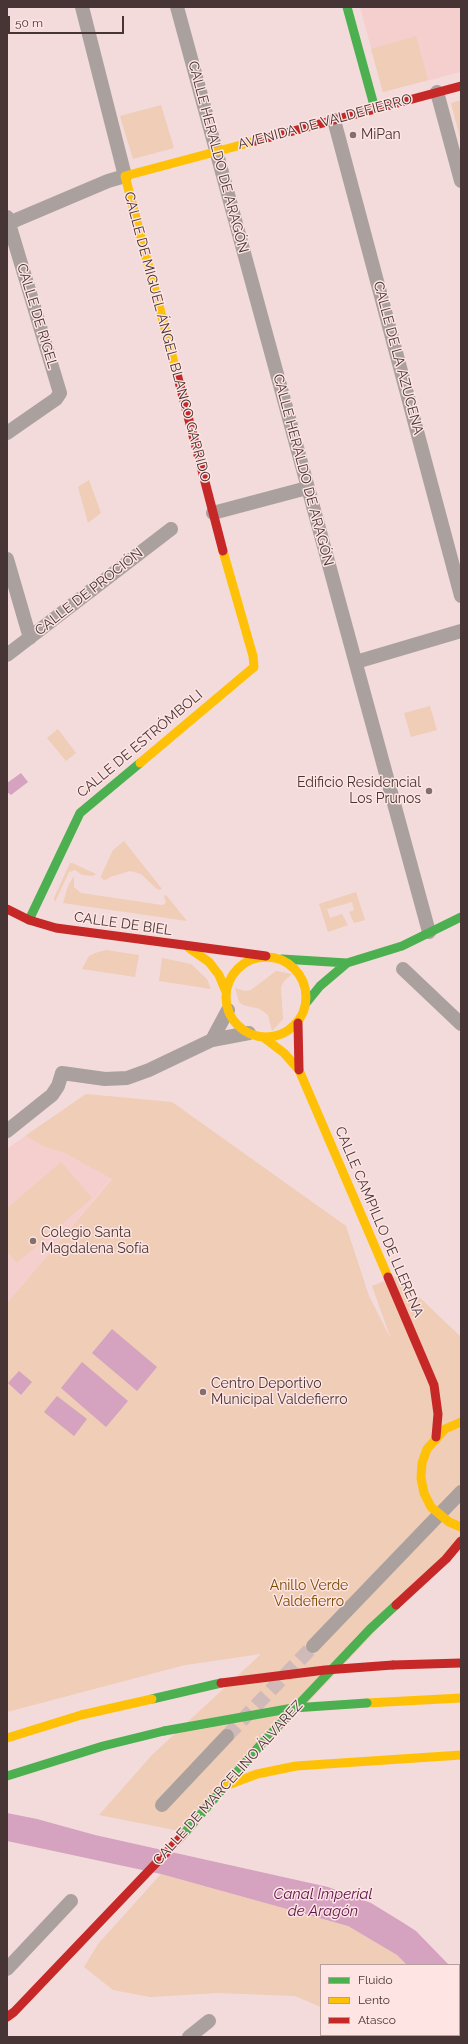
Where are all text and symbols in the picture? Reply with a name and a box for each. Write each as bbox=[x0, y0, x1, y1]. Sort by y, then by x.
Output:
scale bar bbox=[10, 8, 126, 34]
text: 50 m bbox=[15, 16, 43, 30]
street label: CALLE HERALDO DE ARAGÓN bbox=[184, 59, 252, 255]
street label: AVENIDA DE VALDEFIERRO bbox=[236, 91, 414, 153]
place label: MiPan bbox=[361, 127, 401, 143]
marker: MiPan bbox=[348, 130, 358, 140]
street label: CALLE DE MIGUEL ÁNGEL BLANCO GARRIDO bbox=[120, 190, 214, 484]
street label: CALLE DE RIGEL bbox=[13, 262, 61, 370]
street label: CALLE DE LA AZUCENA bbox=[369, 280, 427, 436]
street label: CALLE HERALDO DE ARAGÓN bbox=[269, 372, 337, 568]
street label: CALLE DE PROCIÓN bbox=[32, 545, 146, 639]
street label: CALLE DE ESTRÓMBOLI bbox=[74, 687, 206, 801]
place label: Edificio Residencial Los Prunos bbox=[297, 775, 421, 808]
marker: Edificio Residencial Los Prunos bbox=[424, 786, 434, 796]
street label: CALLE DE BIEL bbox=[73, 909, 173, 939]
street label: CALLE CAMPILLO DE LLERENA bbox=[331, 1124, 427, 1320]
place label: Colegio Santa Magdalena Sofía bbox=[41, 1225, 149, 1258]
marker: Colegio Santa Magdalena Sofía bbox=[28, 1236, 38, 1246]
place label: Centro Deportivo Municipal Valdefierro bbox=[211, 1376, 347, 1408]
marker: Centro Deportivo Municipal Valdefierro bbox=[198, 1387, 208, 1397]
park label: Anillo Verde Valdefierro bbox=[270, 1578, 348, 1610]
street label: CALLE DE MARCELINO ÁLVAREZ bbox=[150, 1697, 306, 1869]
water label: Canal Imperial de Aragón bbox=[274, 1885, 372, 1920]
legend bbox=[320, 1964, 460, 2036]
text: Fluido bbox=[358, 1973, 393, 1987]
text: Lento bbox=[358, 1993, 390, 2007]
text: Atasco bbox=[358, 2013, 396, 2027]

